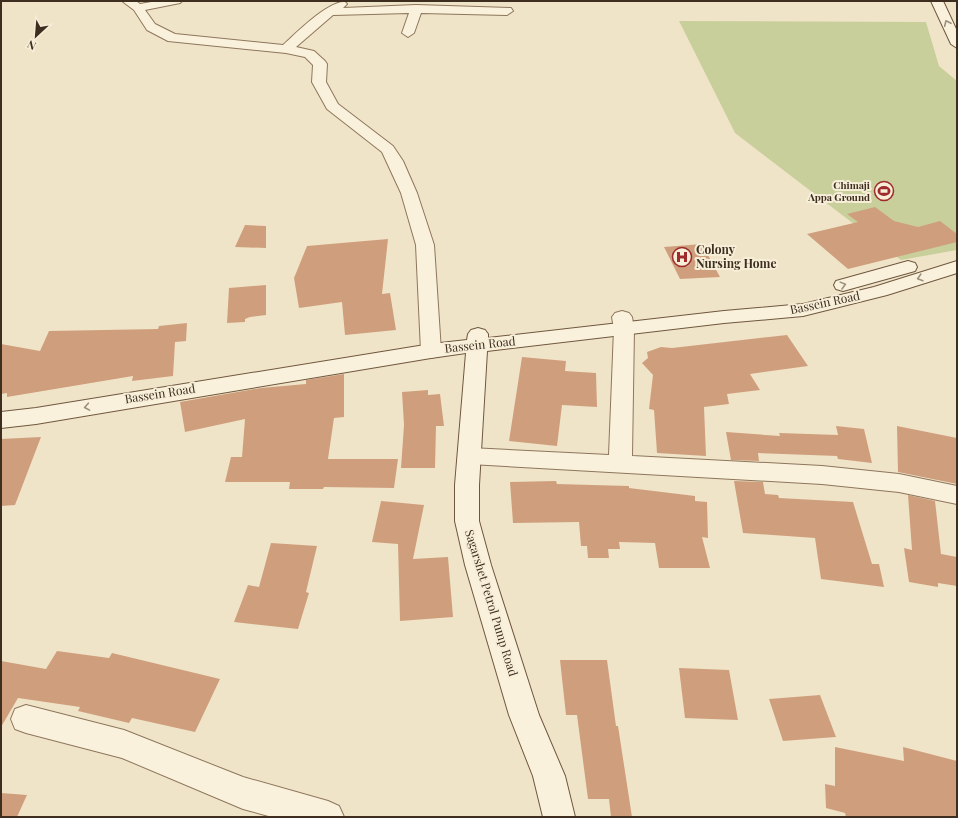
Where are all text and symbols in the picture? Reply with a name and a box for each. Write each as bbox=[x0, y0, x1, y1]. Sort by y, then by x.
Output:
north arrow bbox=[16, 16, 56, 56]
one-way arrow bbox=[944, 19, 952, 27]
text: N bbox=[24, 37, 38, 54]
place label: Chimaji Appa Ground bbox=[807, 178, 870, 204]
sports icon: Chimaji Appa Ground bbox=[873, 180, 895, 202]
place label: Colony Nursing Home bbox=[696, 241, 776, 271]
hospital icon: Colony Nursing Home bbox=[671, 246, 693, 268]
one-way arrow bbox=[916, 273, 923, 282]
one-way arrow bbox=[839, 281, 846, 290]
street label: Bassein Road bbox=[788, 287, 861, 317]
street label: Bassein Road bbox=[444, 332, 516, 356]
street label: Bassein Road bbox=[123, 380, 196, 406]
one-way arrow bbox=[84, 402, 90, 411]
street label: Sagarshet Petrol Pump Road bbox=[462, 527, 522, 678]

